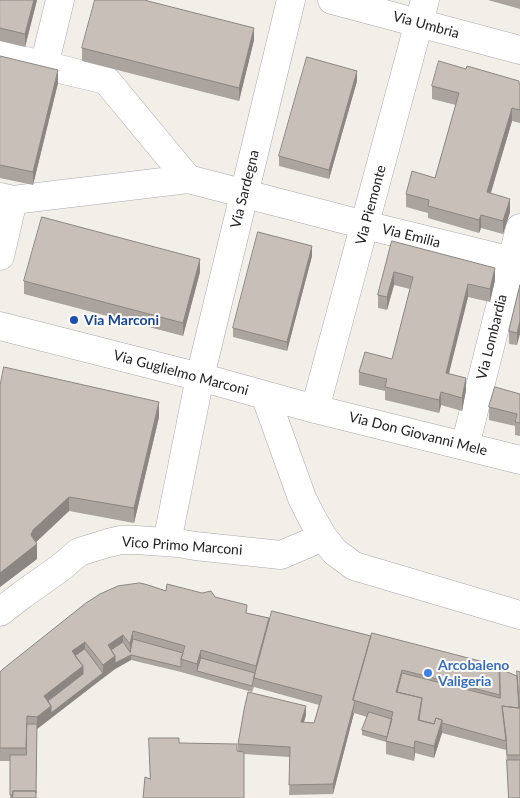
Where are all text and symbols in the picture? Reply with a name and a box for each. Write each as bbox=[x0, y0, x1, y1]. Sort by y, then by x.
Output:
street label: Via Umbria bbox=[391, 8, 461, 42]
street label: Via Sardegna bbox=[227, 148, 263, 230]
street label: Via Piemonte bbox=[352, 163, 390, 247]
street label: Via Emilia bbox=[380, 221, 442, 251]
street label: Via Lombardia bbox=[473, 293, 511, 381]
place label: Via Marconi bbox=[84, 312, 159, 328]
marker: Via Marconi bbox=[68, 314, 80, 326]
street label: Via Guglielmo Marconi bbox=[112, 347, 250, 399]
street label: Via Don Giovanni Mele bbox=[347, 409, 489, 459]
street label: Vico Primo Marconi bbox=[121, 533, 243, 559]
place label: Arcobaleno Valigeria bbox=[438, 657, 509, 690]
marker: Arcobaleno Valigeria bbox=[422, 667, 434, 679]

